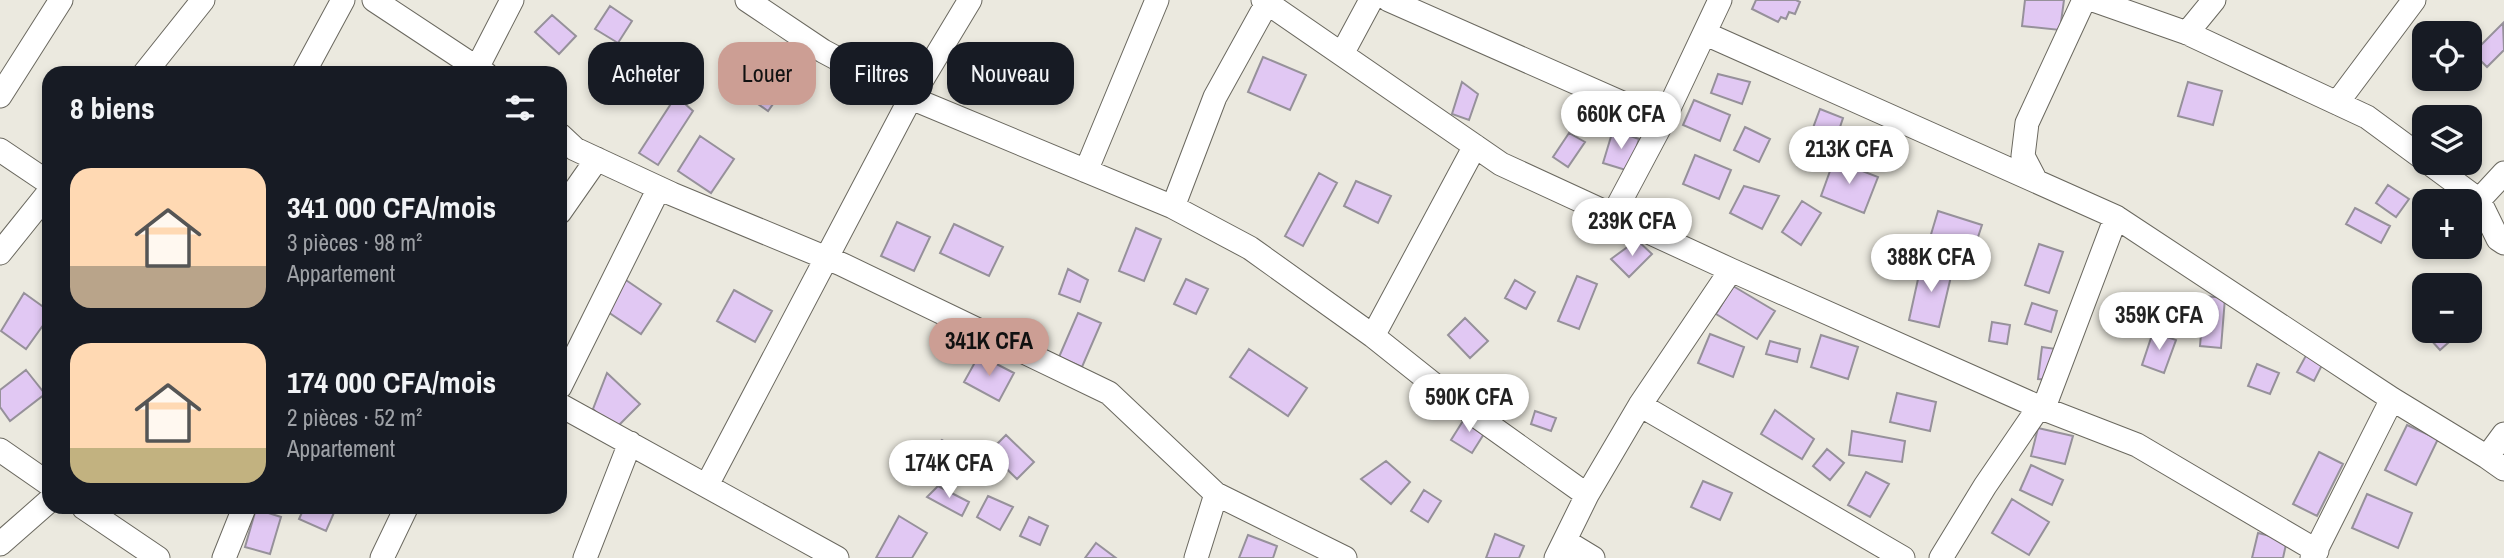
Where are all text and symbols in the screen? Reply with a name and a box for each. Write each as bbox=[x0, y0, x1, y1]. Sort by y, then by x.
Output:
map controls bbox=[2412, 21, 2482, 343]
button: locate bbox=[2412, 21, 2482, 91]
chip: Acheter bbox=[588, 42, 704, 105]
chip: Louer bbox=[718, 42, 816, 105]
chip: Filtres bbox=[830, 42, 933, 105]
chip: Nouveau bbox=[947, 42, 1074, 105]
text: 8 biens bbox=[70, 88, 155, 128]
icon: filters bbox=[501, 89, 539, 127]
pin: 660K CFA bbox=[1549, 92, 1693, 151]
text: 660K CFA bbox=[1577, 98, 1665, 129]
button: layers bbox=[2412, 105, 2482, 175]
pin: 213K CFA bbox=[1777, 127, 1921, 186]
text: 213K CFA bbox=[1805, 133, 1893, 164]
text: 341 000 CFA/mois bbox=[287, 187, 496, 227]
button: + bbox=[2412, 189, 2482, 259]
icon: home bbox=[126, 196, 210, 280]
pin: 239K CFA bbox=[1560, 198, 1704, 258]
text: 239K CFA bbox=[1588, 205, 1676, 236]
text: 3 pièces · 98 m² bbox=[287, 227, 422, 258]
pin: 388K CFA bbox=[1859, 234, 2003, 294]
text: 388K CFA bbox=[1887, 241, 1975, 272]
text: Appartement bbox=[287, 258, 395, 289]
button: − bbox=[2412, 273, 2482, 343]
pin: 359K CFA bbox=[2087, 292, 2231, 352]
text: 359K CFA bbox=[2115, 299, 2203, 330]
pin: 341K CFA bbox=[917, 318, 1061, 378]
text: 341K CFA bbox=[945, 325, 1033, 356]
text: 174 000 CFA/mois bbox=[287, 362, 496, 402]
icon: home bbox=[126, 371, 210, 455]
pin: 590K CFA bbox=[1397, 374, 1541, 434]
text: 590K CFA bbox=[1425, 381, 1513, 412]
text: 2 pièces · 52 m² bbox=[287, 402, 422, 433]
text: Appartement bbox=[287, 433, 395, 464]
pin: 174K CFA bbox=[877, 440, 1021, 500]
text: 174K CFA bbox=[905, 447, 993, 478]

